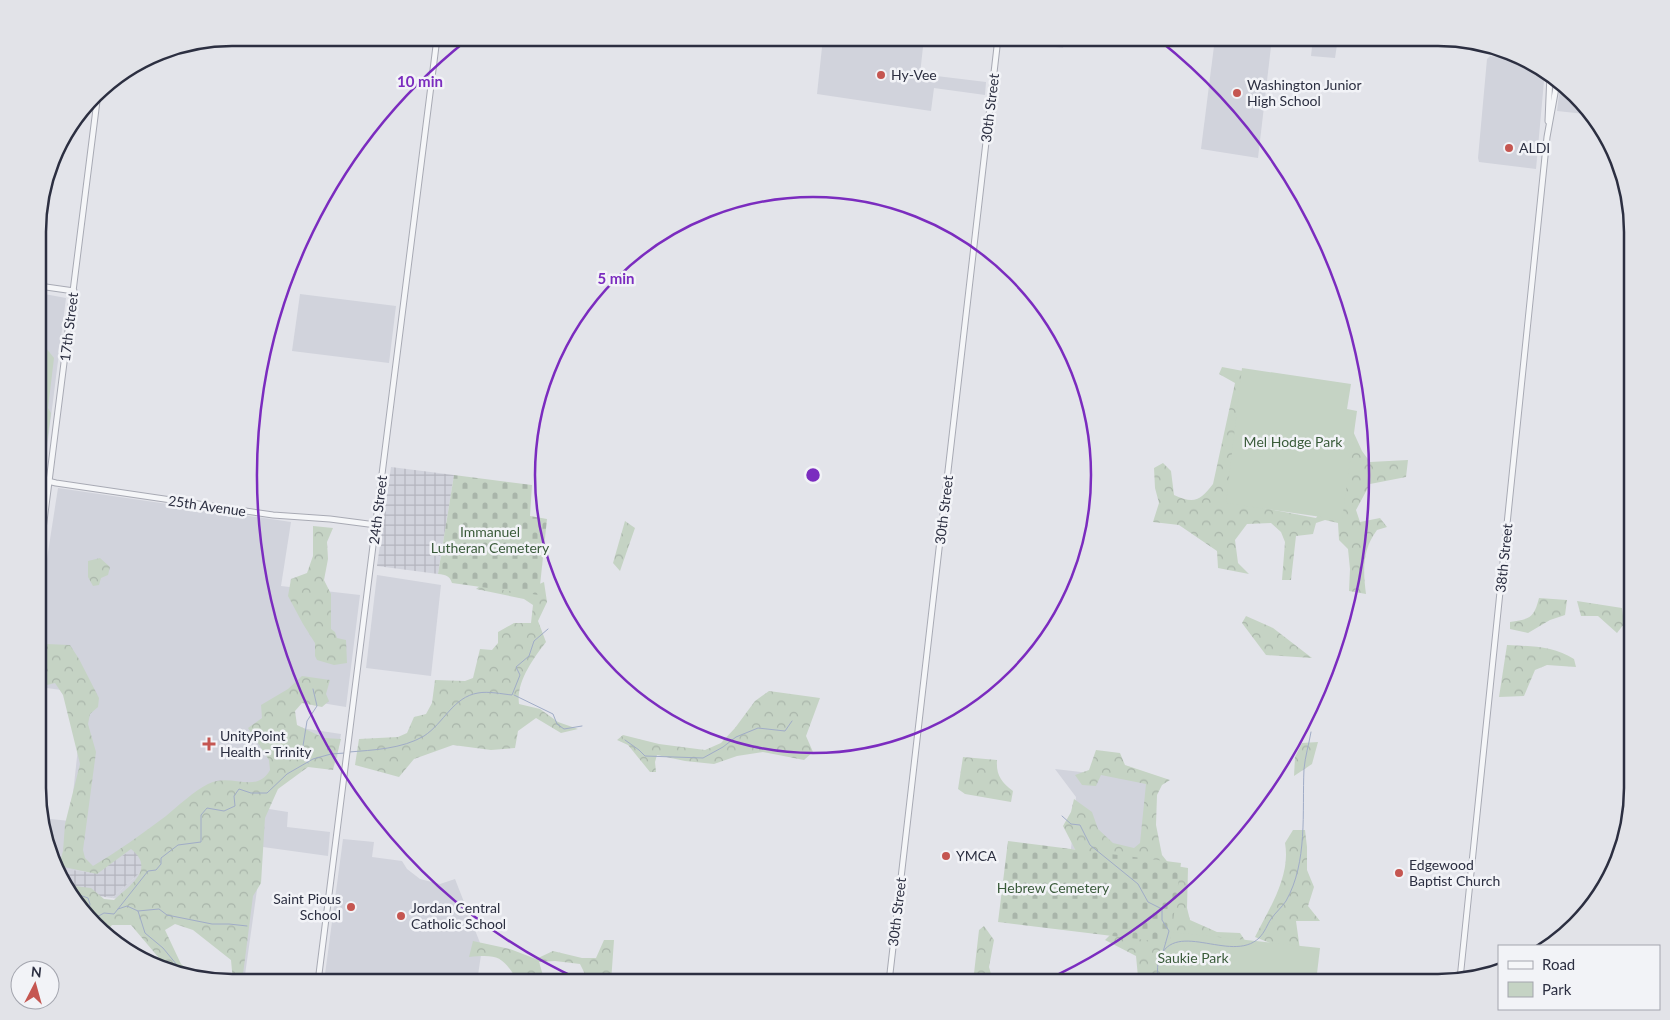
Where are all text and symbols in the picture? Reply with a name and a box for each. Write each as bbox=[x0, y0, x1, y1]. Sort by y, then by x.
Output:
place label: Hy-Vee bbox=[891, 66, 937, 83]
marker: Hy-Vee bbox=[875, 69, 887, 81]
text: 10 min bbox=[397, 72, 443, 90]
street label: 30th Street bbox=[977, 72, 1002, 143]
place label: Washington Junior High School bbox=[1247, 76, 1362, 109]
marker: Washington Junior High School bbox=[1231, 87, 1243, 99]
place label: ALDI bbox=[1519, 139, 1550, 156]
marker: ALDI bbox=[1503, 142, 1515, 154]
text: 5 min bbox=[597, 269, 635, 287]
street label: 17th Street bbox=[56, 291, 81, 362]
park label: Mel Hodge Park bbox=[1244, 433, 1343, 450]
centre of rings bbox=[804, 466, 822, 484]
street label: 24th Street bbox=[365, 474, 390, 545]
street label: 30th Street bbox=[931, 474, 956, 545]
street label: 25th Avenue bbox=[167, 492, 247, 519]
street label: 38th Street bbox=[1491, 522, 1516, 593]
park label: Immanuel Lutheran Cemetery bbox=[431, 523, 550, 556]
place label: UnityPoint Health - Trinity bbox=[220, 727, 312, 760]
marker: UnityPoint Health - Trinity bbox=[202, 737, 216, 751]
place label: YMCA bbox=[956, 847, 997, 864]
marker: YMCA bbox=[940, 850, 952, 862]
place label: Edgewood Baptist Church bbox=[1409, 856, 1500, 889]
marker: Edgewood Baptist Church bbox=[1393, 867, 1405, 879]
street label: 30th Street bbox=[884, 876, 909, 947]
park label: Hebrew Cemetery bbox=[997, 879, 1110, 896]
place label: Saint Pious School bbox=[273, 890, 341, 923]
place label: Jordan Central Catholic School bbox=[411, 899, 506, 932]
marker: Saint Pious School bbox=[345, 901, 357, 913]
marker: Jordan Central Catholic School bbox=[395, 910, 407, 922]
legend bbox=[1498, 945, 1660, 1010]
park label: Saukie Park bbox=[1157, 949, 1229, 966]
text: Road bbox=[1542, 955, 1575, 973]
north arrow bbox=[10, 960, 60, 1010]
text: N bbox=[30, 963, 43, 981]
text: Park bbox=[1542, 980, 1572, 998]

